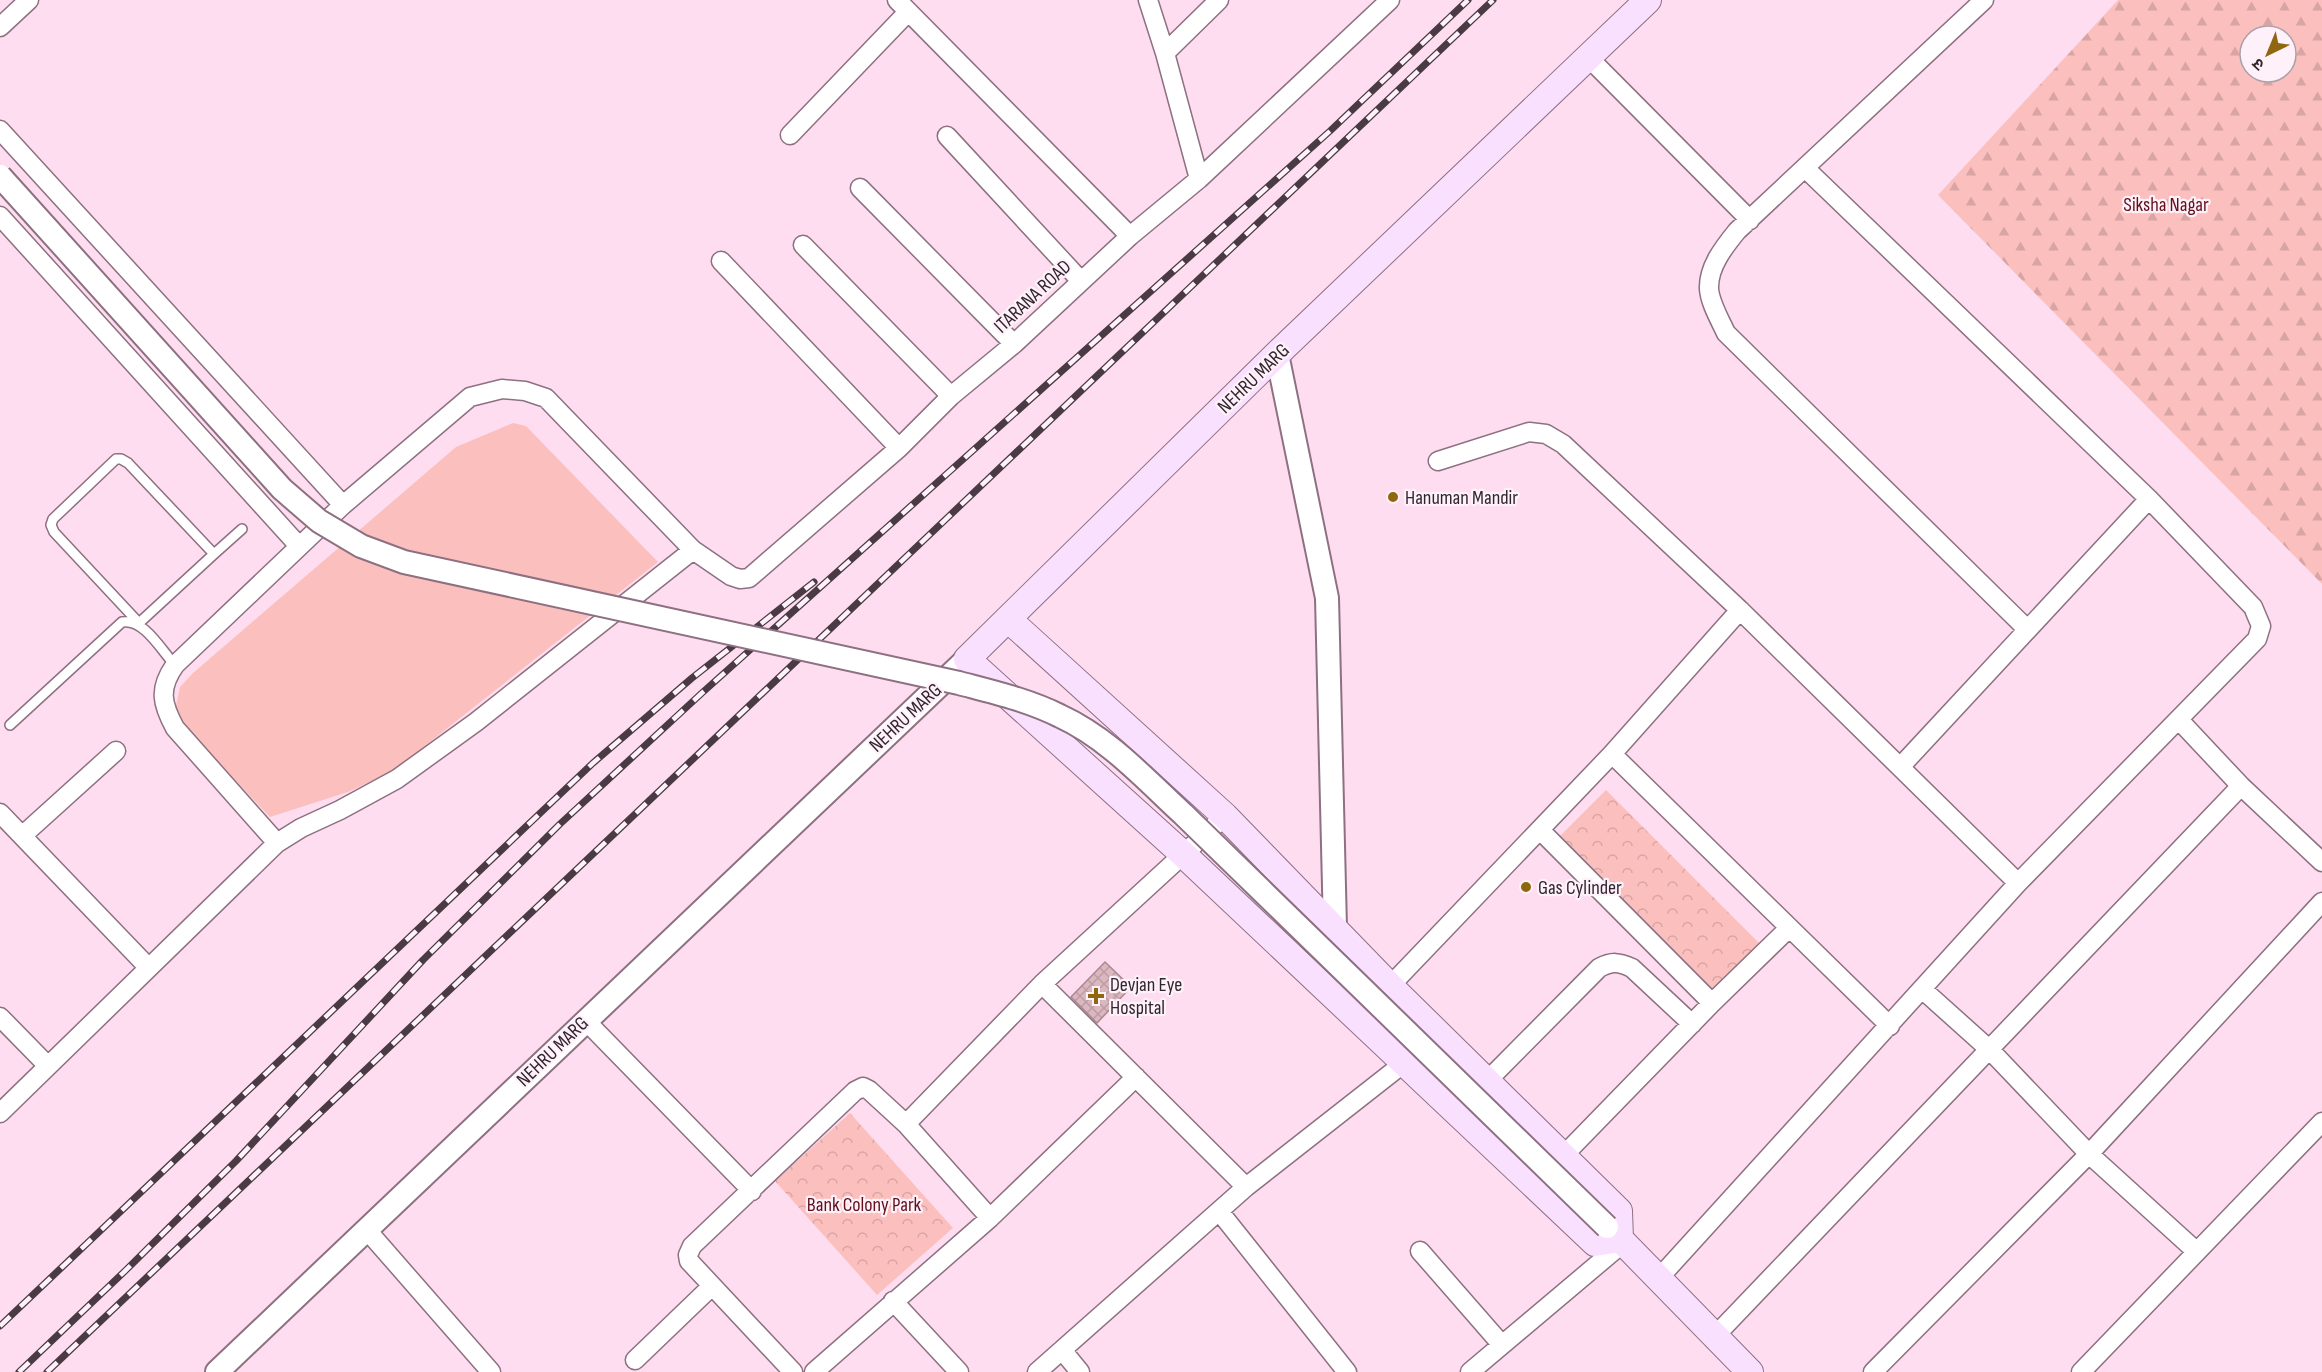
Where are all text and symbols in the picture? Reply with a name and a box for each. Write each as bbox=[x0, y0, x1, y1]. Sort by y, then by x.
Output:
north arrow bbox=[2238, 24, 2298, 84]
text: उ bbox=[2248, 53, 2269, 74]
park label: Siksha Nagar bbox=[2123, 193, 2209, 217]
street label: ITARANA ROAD bbox=[989, 255, 1076, 338]
street label: NEHRU MARG bbox=[1213, 339, 1295, 419]
place label: Hanuman Mandir bbox=[1405, 486, 1518, 510]
marker: Hanuman Mandir bbox=[1386, 490, 1400, 504]
street label: NEHRU MARG bbox=[864, 678, 947, 757]
place label: Gas Cylinder bbox=[1538, 876, 1622, 900]
marker: Gas Cylinder bbox=[1519, 880, 1533, 894]
place label: Devjan Eye Hospital bbox=[1110, 973, 1182, 1020]
marker: Devjan Eye Hospital bbox=[1087, 987, 1105, 1005]
street label: NEHRU MARG bbox=[512, 1012, 594, 1092]
park label: Bank Colony Park bbox=[807, 1193, 922, 1217]

